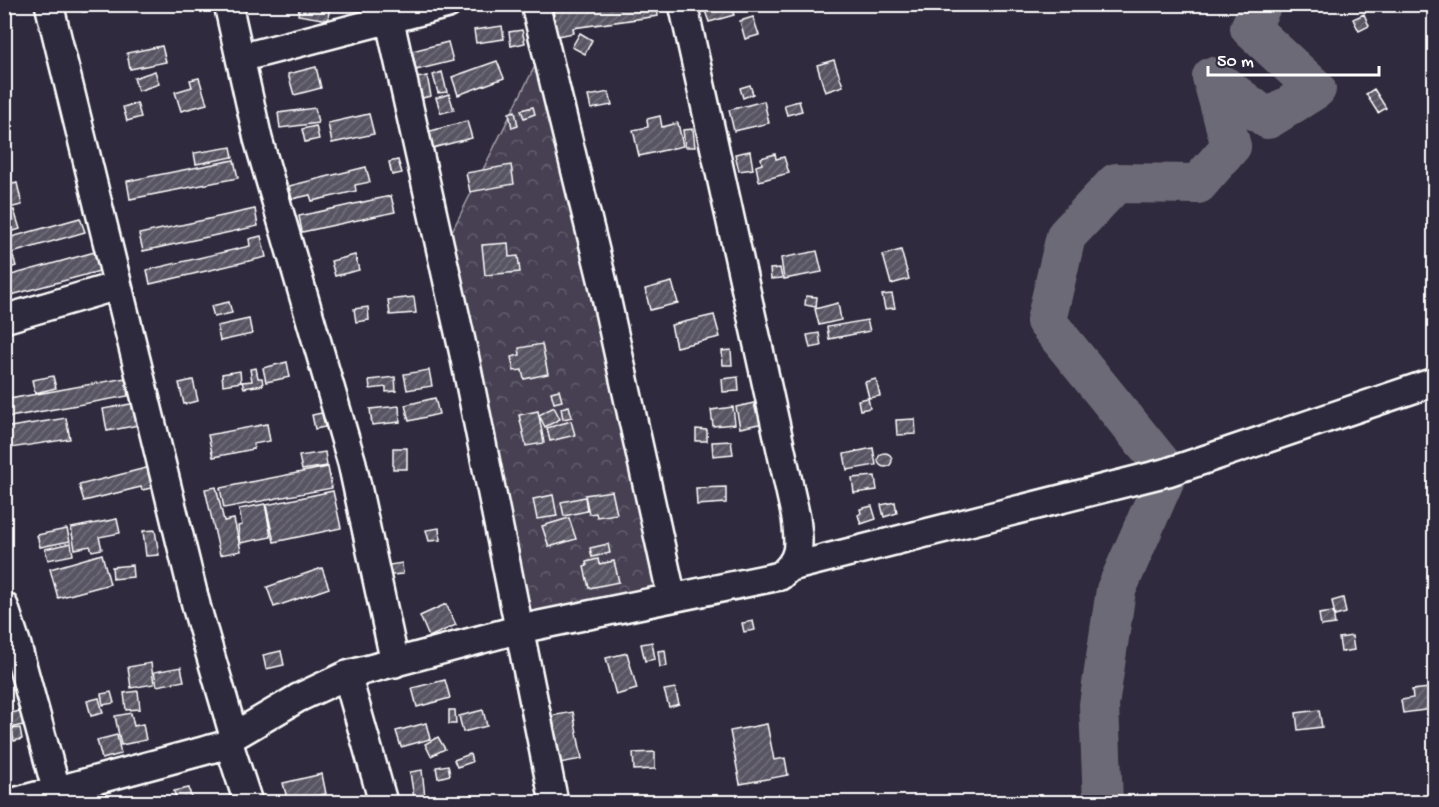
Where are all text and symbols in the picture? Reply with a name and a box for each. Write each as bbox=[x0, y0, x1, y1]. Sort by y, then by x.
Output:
scale bar bbox=[1208, 39, 1379, 77]
text: 50 m bbox=[1217, 52, 1254, 73]

